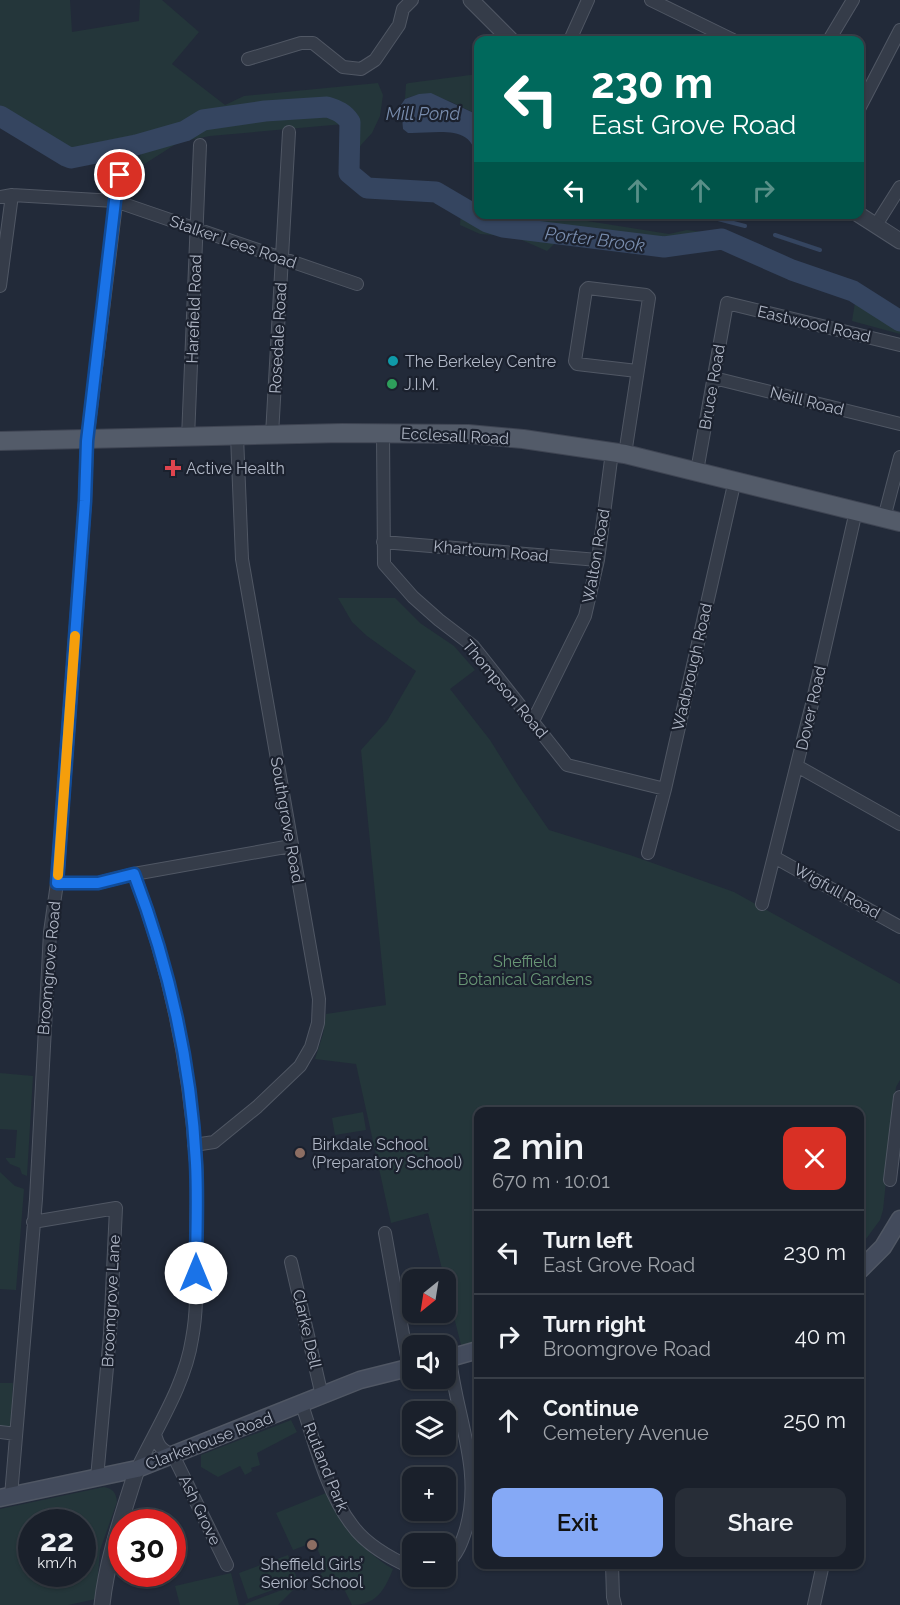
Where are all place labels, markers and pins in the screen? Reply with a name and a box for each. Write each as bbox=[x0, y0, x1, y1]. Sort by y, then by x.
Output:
pin bbox=[94, 149, 145, 200]
place label: The Berkeley Centre bbox=[405, 352, 556, 371]
marker: The Berkeley Centre bbox=[386, 354, 400, 368]
place label: J.I.M. bbox=[404, 375, 439, 394]
marker: J.I.M. bbox=[385, 377, 399, 391]
marker: Active Health bbox=[164, 459, 182, 477]
place label: Active Health bbox=[186, 459, 285, 478]
place label: Birkdale School (Preparatory School) bbox=[312, 1135, 462, 1172]
marker: Birkdale School (Preparatory School) bbox=[293, 1146, 307, 1160]
marker: Sheffield Girls’ Senior School bbox=[305, 1538, 319, 1552]
place label: Sheffield Girls’ Senior School bbox=[261, 1555, 364, 1592]

